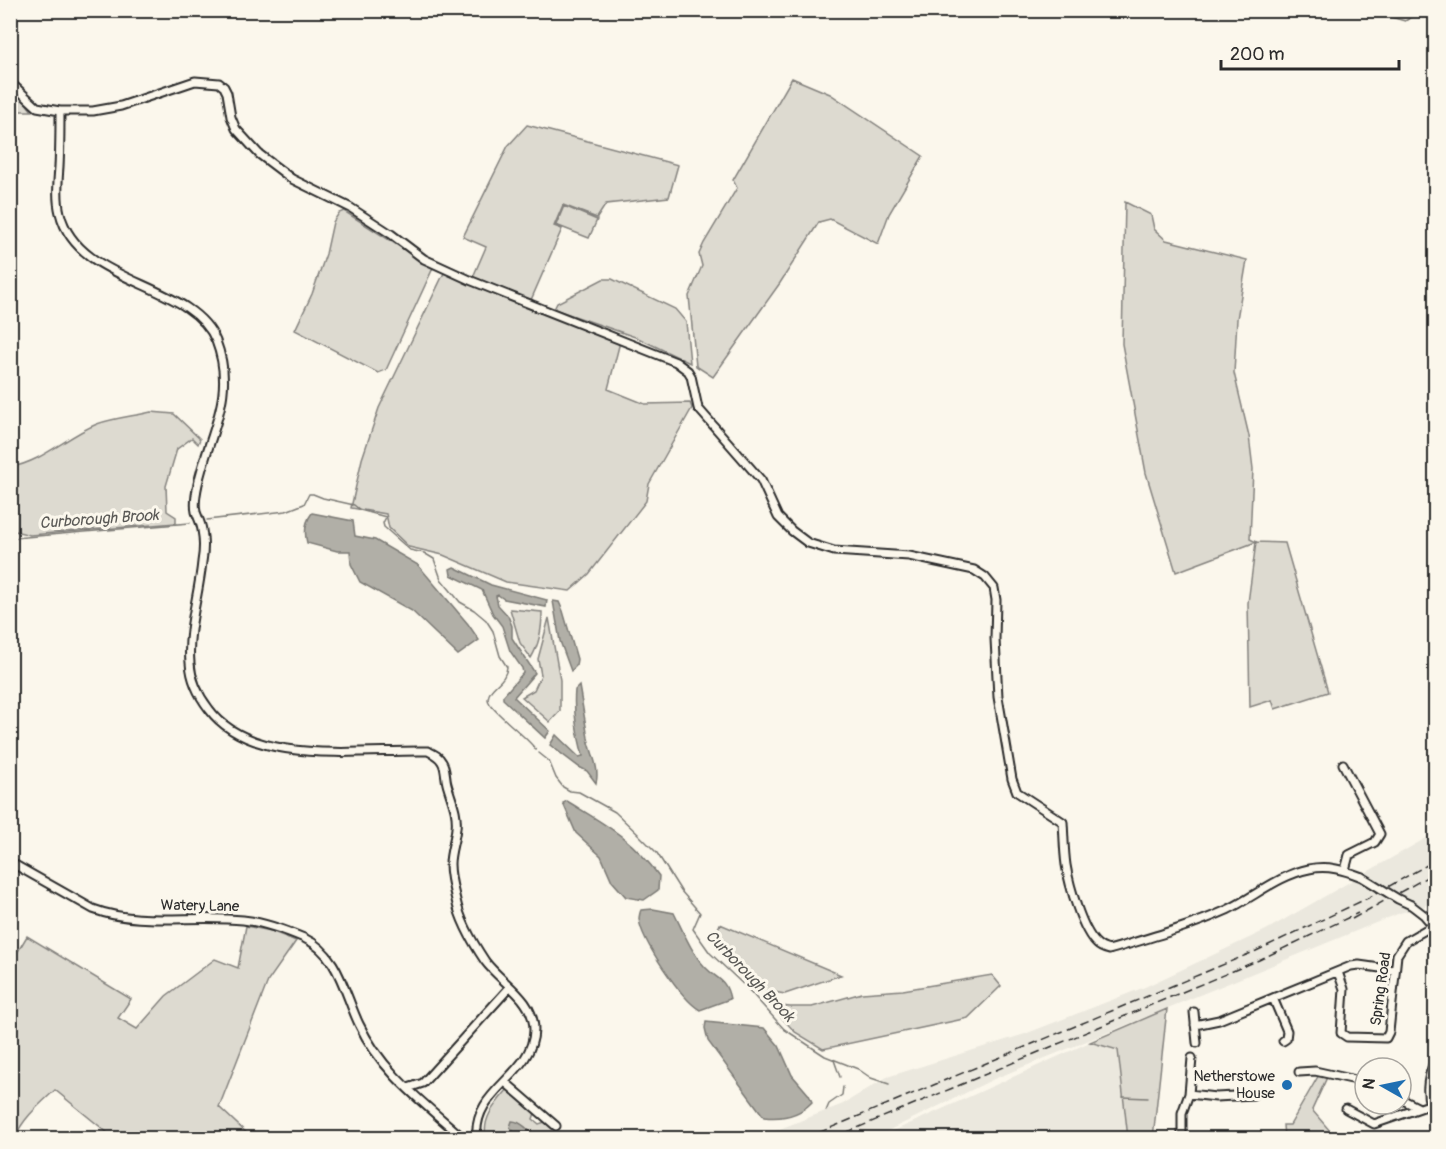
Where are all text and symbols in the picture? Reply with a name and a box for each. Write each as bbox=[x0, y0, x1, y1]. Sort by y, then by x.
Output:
scale bar bbox=[1221, 33, 1400, 71]
text: 200 m bbox=[1230, 43, 1285, 66]
water label: Curborough Brook bbox=[39, 505, 161, 533]
street label: Watery Lane bbox=[161, 896, 240, 916]
water label: Curborough Brook bbox=[701, 926, 800, 1027]
street label: Spring Road bbox=[1366, 951, 1396, 1027]
north arrow bbox=[1353, 1056, 1413, 1116]
place label: Netherstowe House bbox=[1193, 1067, 1276, 1103]
text: N bbox=[1358, 1077, 1380, 1091]
marker: Netherstowe House bbox=[1280, 1078, 1294, 1092]

